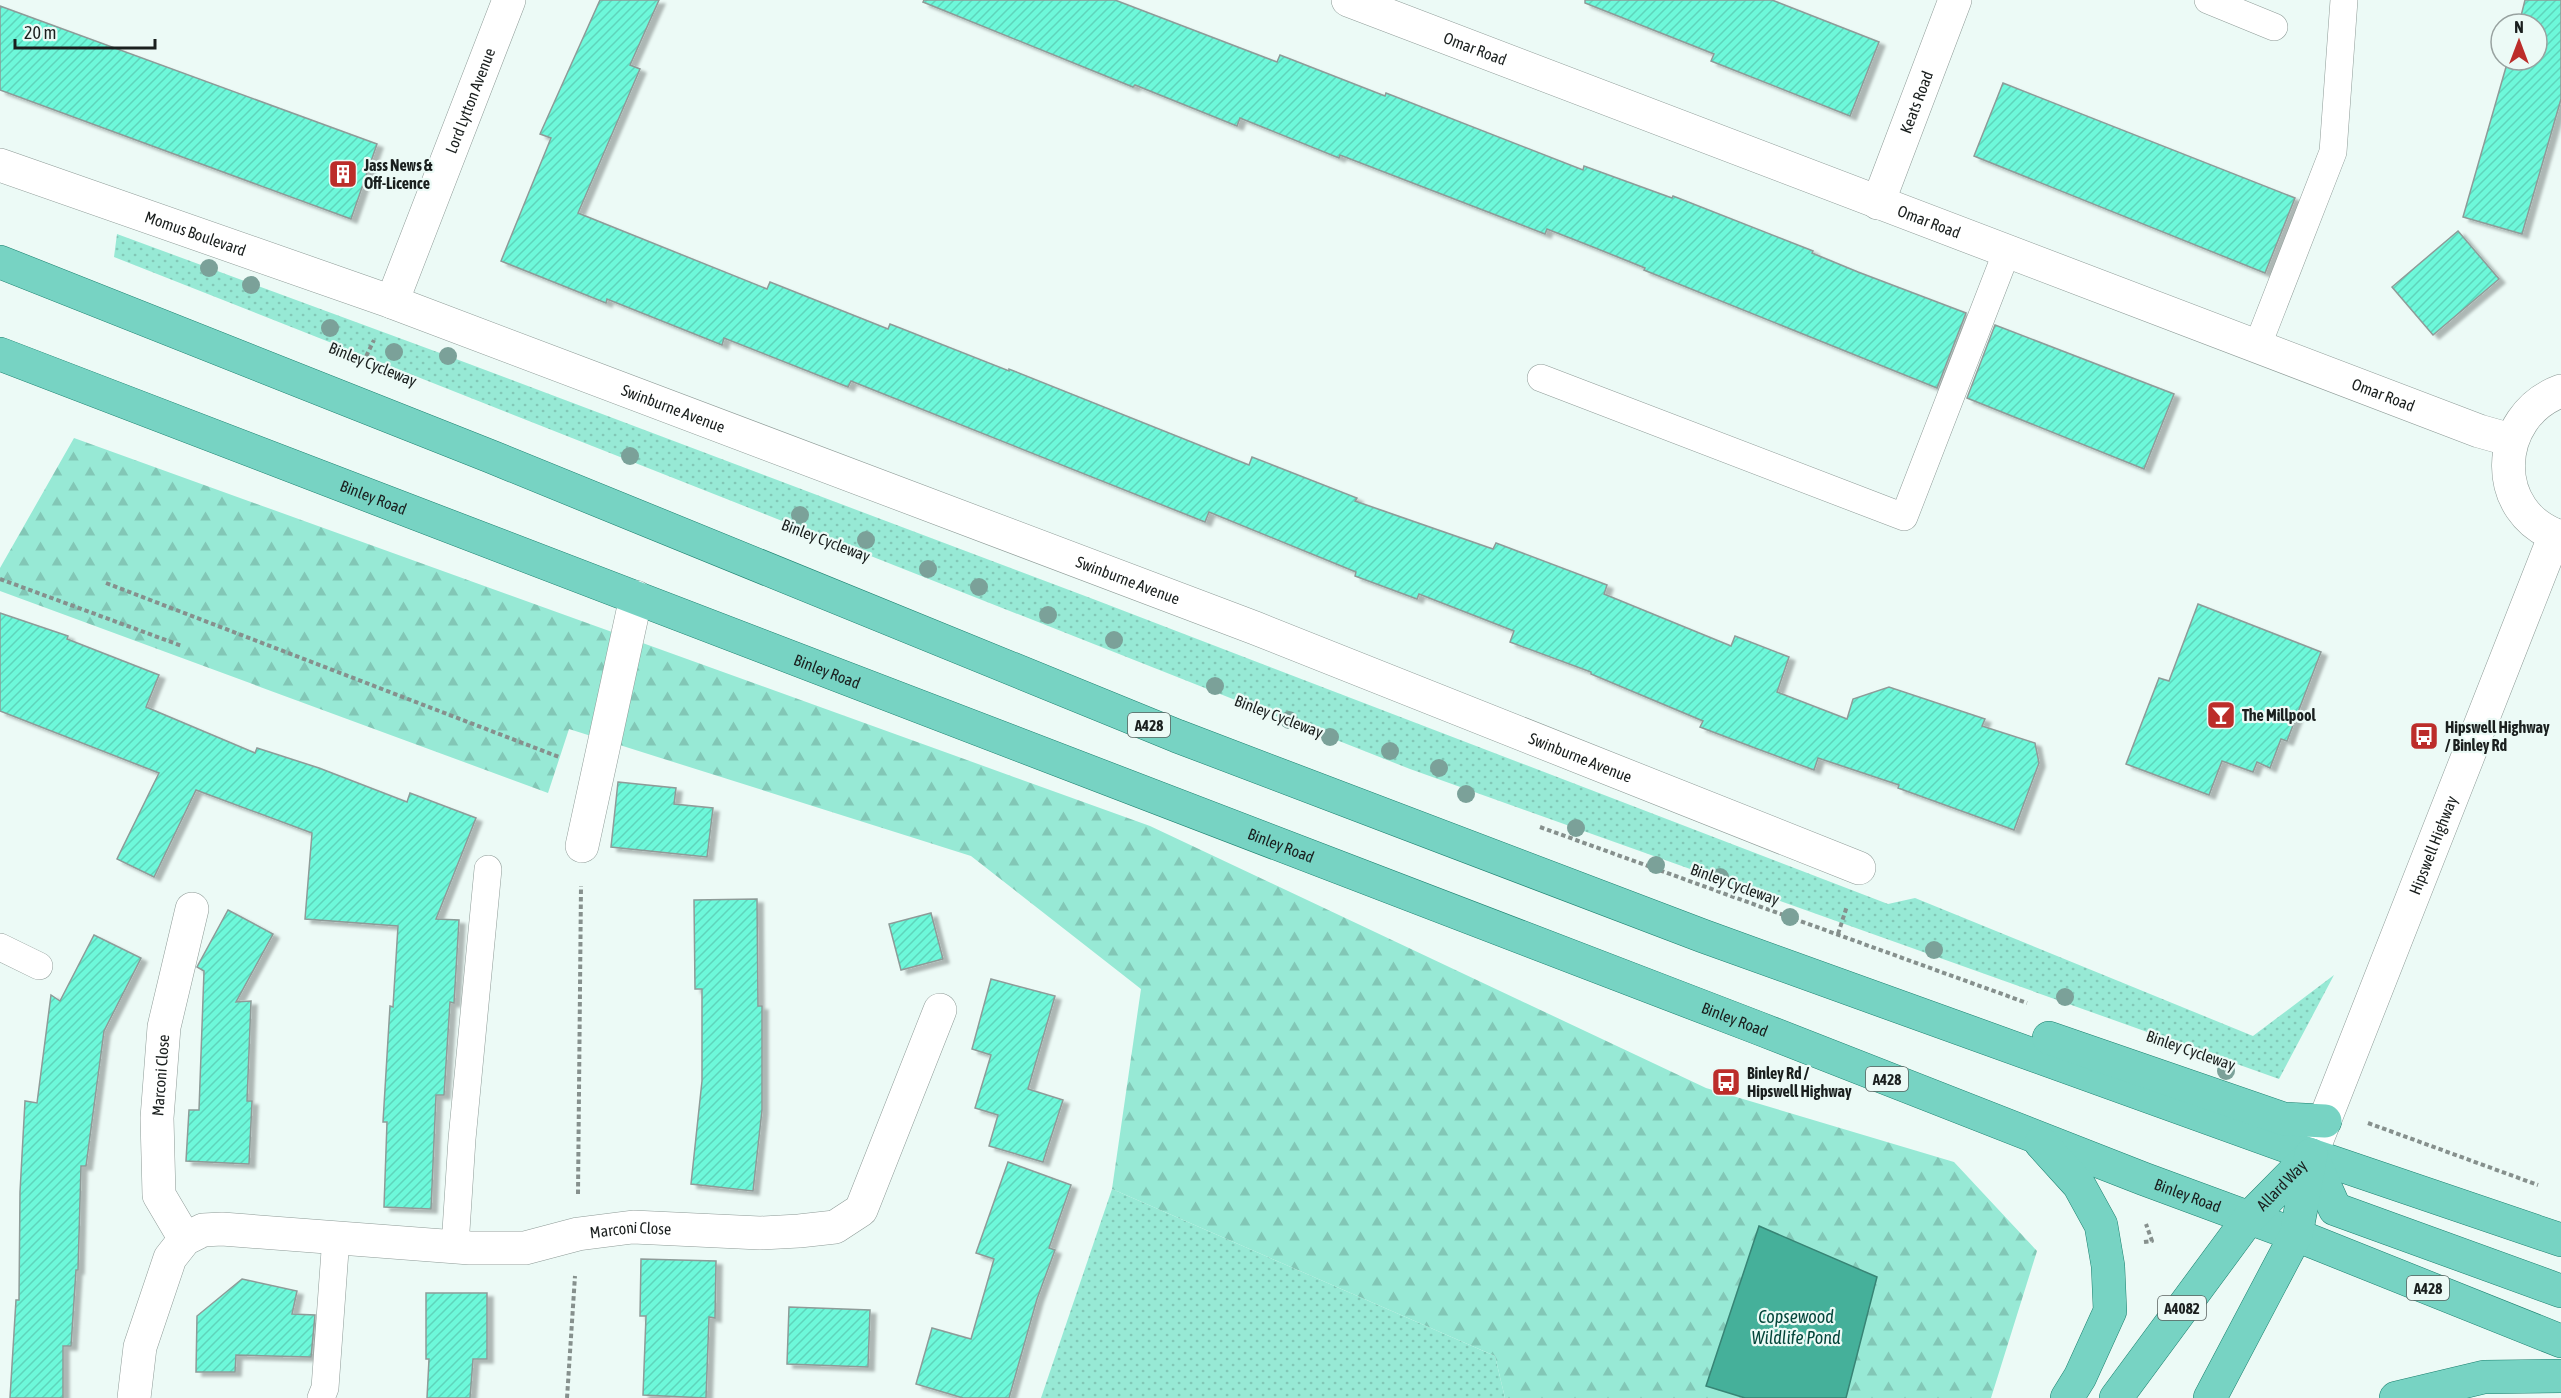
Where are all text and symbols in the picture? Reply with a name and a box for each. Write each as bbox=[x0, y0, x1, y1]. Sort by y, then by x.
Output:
scale bar bbox=[15, 12, 154, 50]
north arrow bbox=[2489, 12, 2549, 72]
text: N bbox=[2514, 18, 2524, 36]
text: 20 m bbox=[24, 22, 56, 43]
street label: Omar Road bbox=[1441, 28, 1509, 69]
street label: Lord Lytton Avenue bbox=[442, 45, 499, 156]
street label: Keats Road bbox=[1896, 68, 1936, 136]
place label: Jass News & Off-Licence bbox=[363, 156, 433, 192]
building icon: Jass News & Off-Licence bbox=[327, 158, 359, 190]
street label: Omar Road bbox=[1895, 201, 1963, 242]
street label: Momus Boulevard bbox=[143, 207, 248, 259]
street label: Binley Cycleway bbox=[326, 338, 420, 391]
street label: Omar Road bbox=[2349, 374, 2417, 415]
street label: Swinburne Avenue bbox=[619, 381, 728, 436]
street label: Binley Road bbox=[338, 476, 409, 518]
street label: Binley Cycleway bbox=[779, 515, 873, 566]
street label: Swinburne Avenue bbox=[1074, 552, 1182, 608]
street label: Binley Road bbox=[792, 650, 863, 692]
street label: Binley Cycleway bbox=[1232, 691, 1326, 742]
bar icon: The Millpool bbox=[2205, 699, 2237, 731]
place label: The Millpool bbox=[2242, 706, 2316, 724]
road number: A428 bbox=[1128, 713, 1170, 737]
place label: Hipswell Highway / Binley Rd bbox=[2445, 718, 2550, 754]
bus stop icon: Hipswell Highway / Binley Rd bbox=[2408, 720, 2440, 752]
street label: Swinburne Avenue bbox=[1526, 729, 1635, 786]
street label: Hipswell Highway bbox=[2405, 793, 2462, 897]
street label: Binley Road bbox=[1245, 824, 1317, 866]
street label: Binley Cycleway bbox=[1688, 860, 1782, 909]
street label: Binley Road bbox=[1699, 998, 1771, 1040]
street label: Binley Cycleway bbox=[2144, 1026, 2238, 1075]
street label: Marconi Close bbox=[148, 1034, 172, 1117]
place label: Binley Rd / Hipswell Highway bbox=[1747, 1064, 1852, 1100]
bus stop icon: Binley Rd / Hipswell Highway bbox=[1710, 1066, 1742, 1098]
road number: A428 bbox=[1866, 1067, 1908, 1091]
street label: Allard Way bbox=[2253, 1156, 2311, 1214]
street label: Binley Road bbox=[2152, 1175, 2224, 1216]
street label: Marconi Close bbox=[589, 1218, 672, 1241]
road number: A428 bbox=[2407, 1276, 2449, 1300]
road number: A4082 bbox=[2158, 1296, 2206, 1320]
water label: Copsewood Wildlife Pond bbox=[1751, 1306, 1841, 1348]

